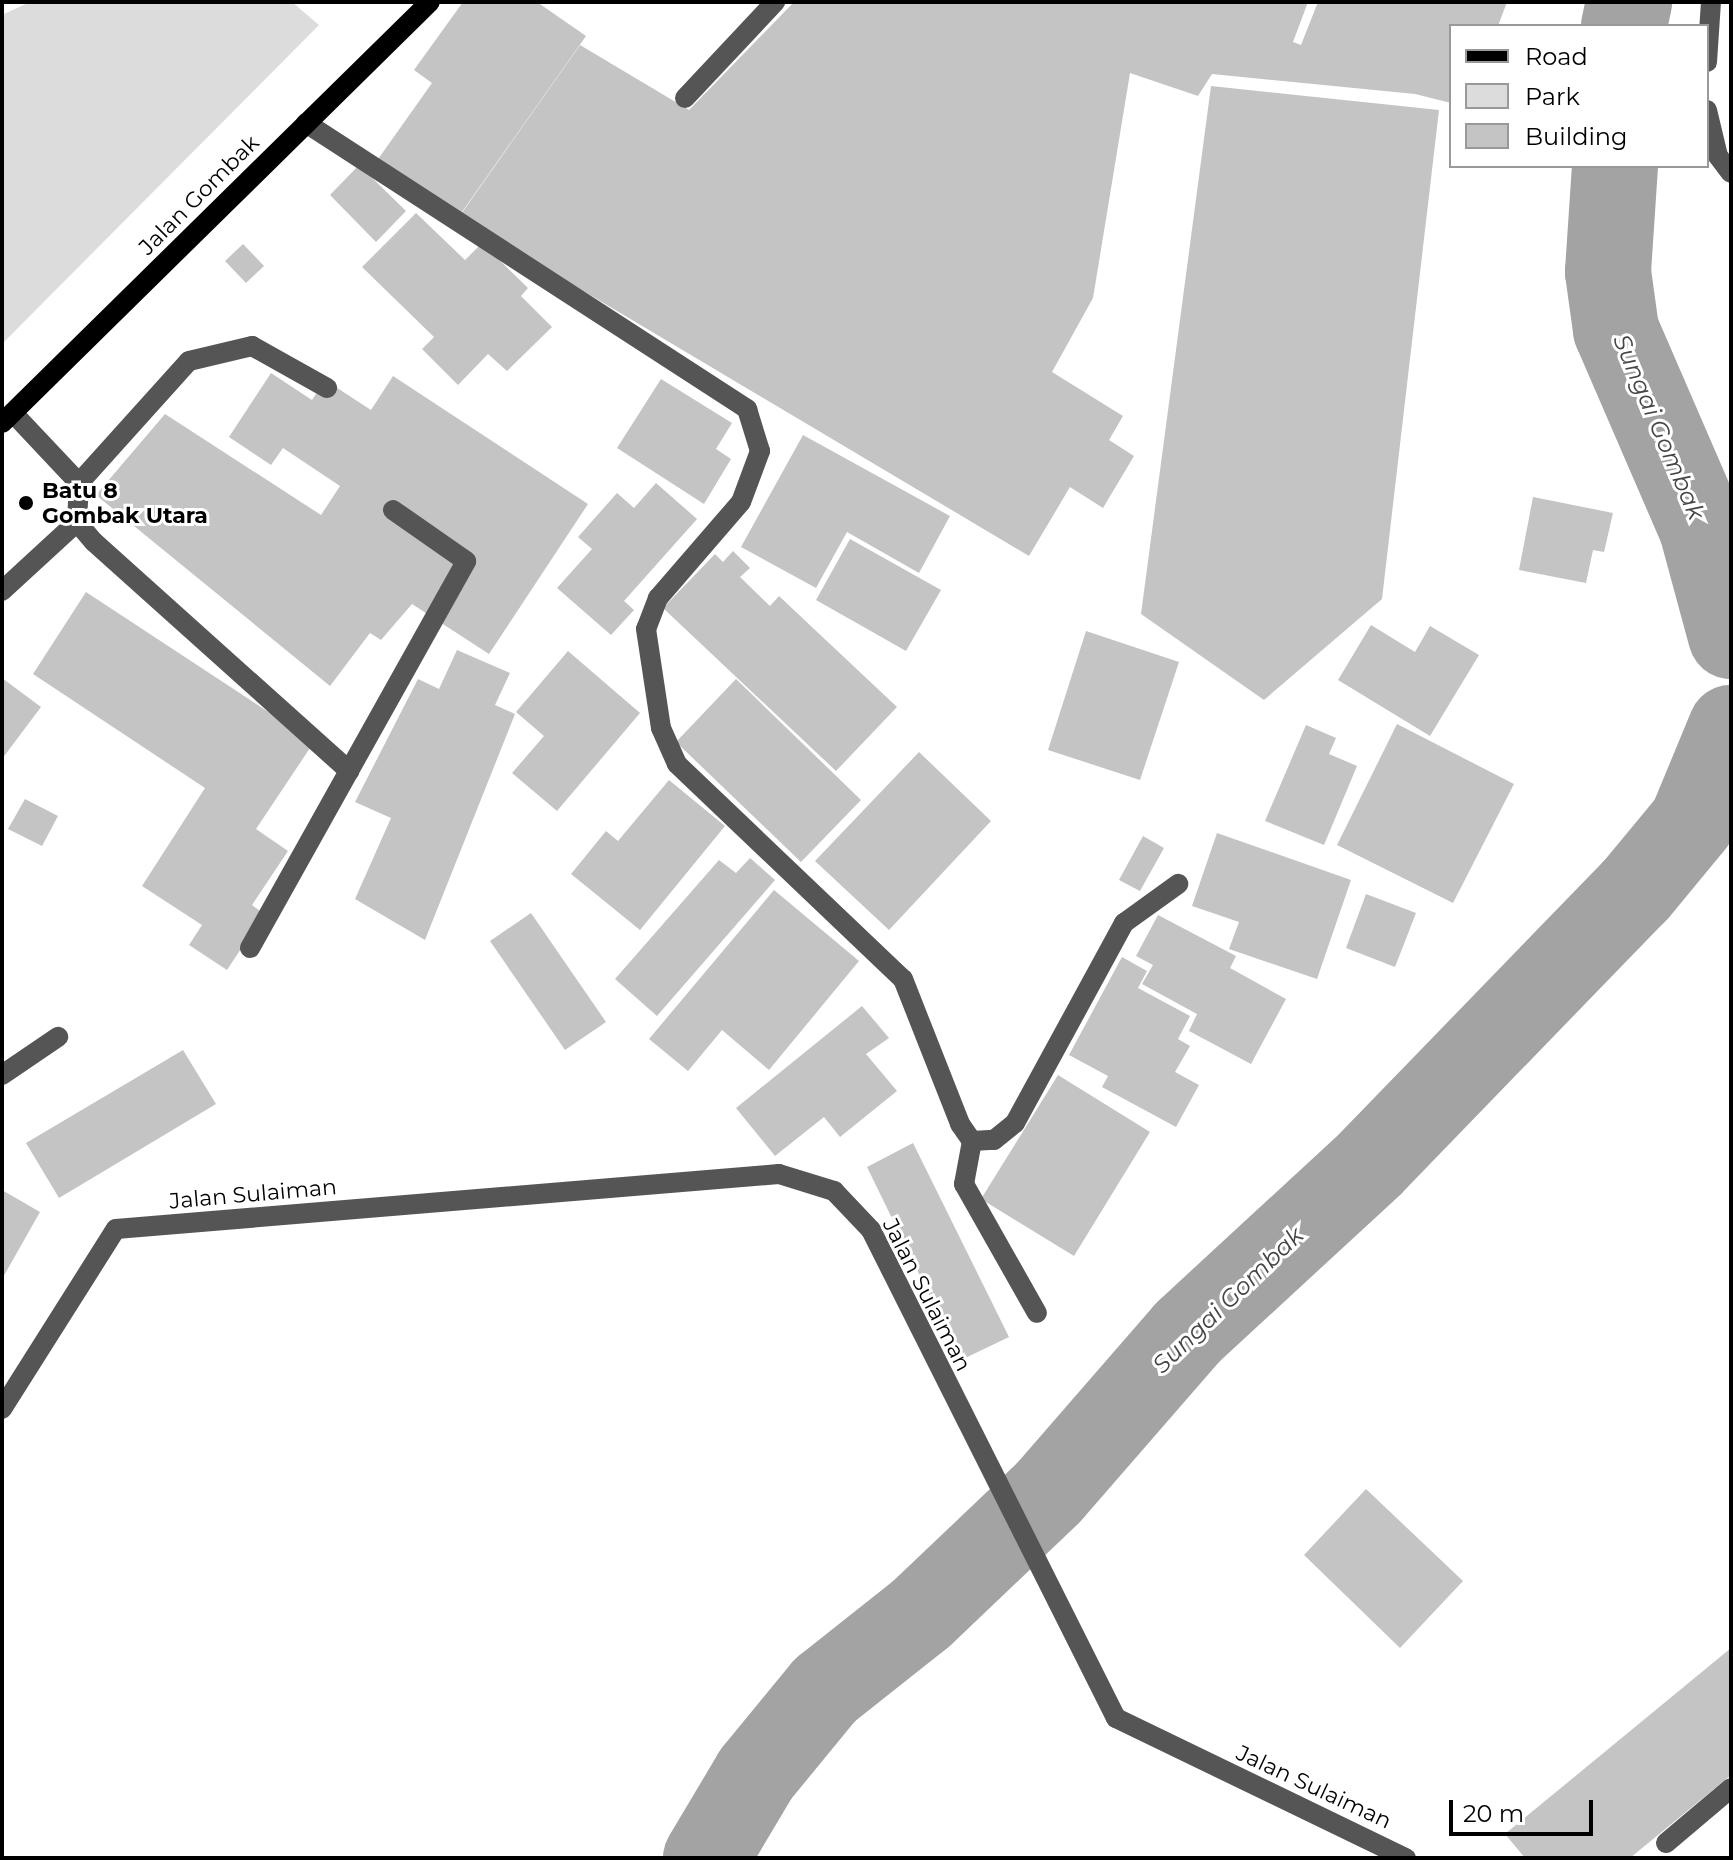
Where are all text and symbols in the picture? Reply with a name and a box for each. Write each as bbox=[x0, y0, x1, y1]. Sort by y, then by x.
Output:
legend bbox=[1449, 24, 1709, 168]
text: Road bbox=[1525, 42, 1588, 71]
text: Park bbox=[1525, 82, 1580, 111]
text: Building bbox=[1525, 122, 1628, 151]
street label: Jalan Gombak bbox=[134, 130, 264, 260]
water label: Sungai Gombak bbox=[1607, 330, 1711, 524]
place label: Batu 8 Gombak Utara bbox=[42, 477, 208, 528]
marker: Batu 8 Gombak Utara bbox=[17, 494, 35, 512]
street label: Jalan Sulaiman bbox=[168, 1174, 338, 1214]
street label: Jalan Sulaiman bbox=[877, 1214, 977, 1376]
water label: Sungai Gombak bbox=[1147, 1221, 1309, 1379]
street label: Jalan Sulaiman bbox=[1232, 1740, 1396, 1834]
scale bar bbox=[1453, 1784, 1597, 1834]
text: 20 m bbox=[1463, 1799, 1524, 1828]

